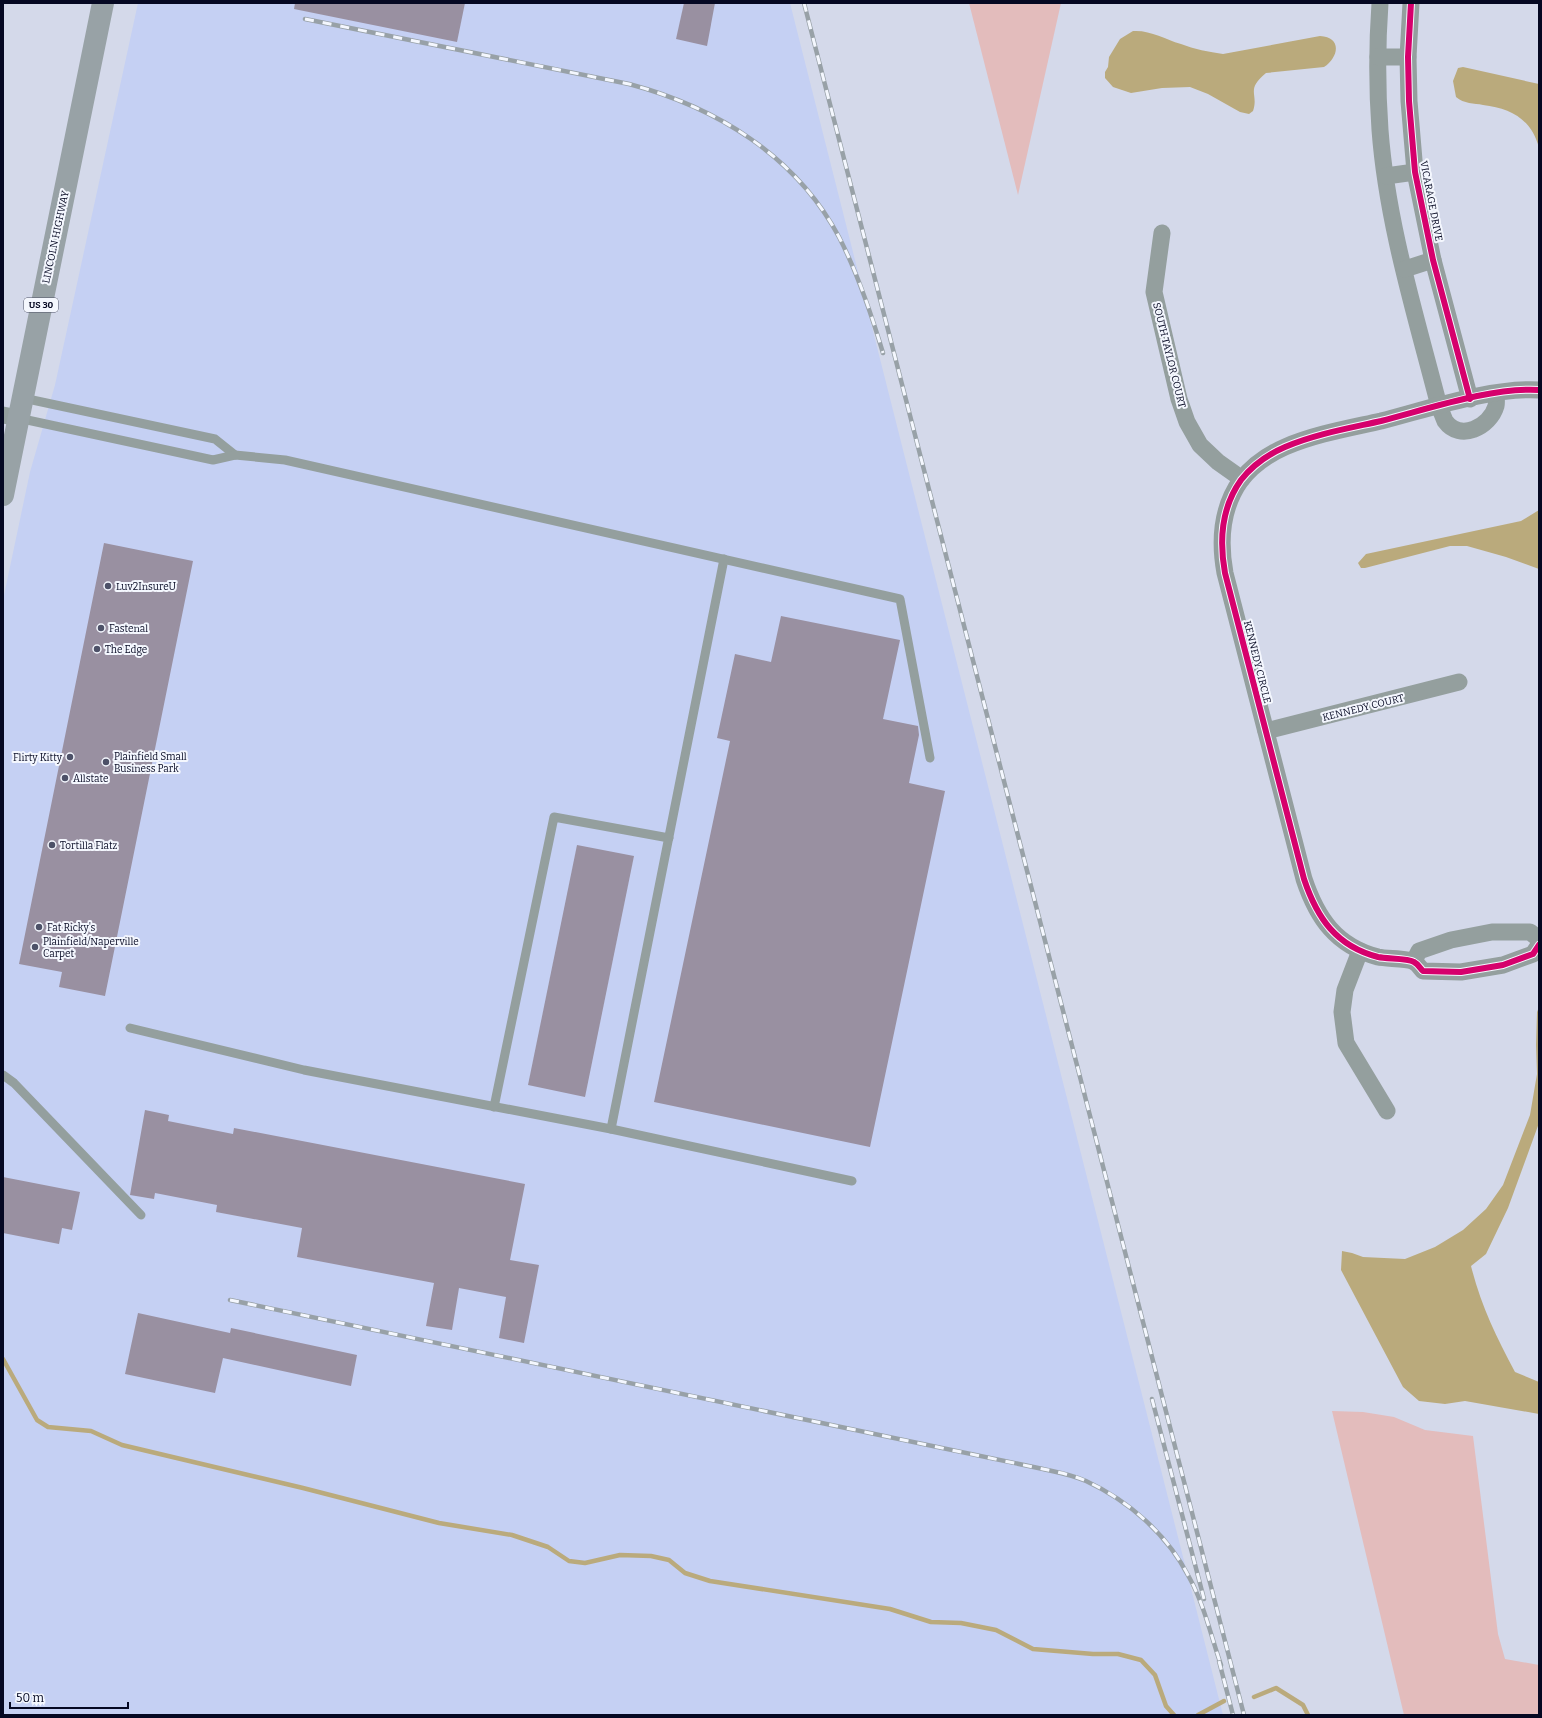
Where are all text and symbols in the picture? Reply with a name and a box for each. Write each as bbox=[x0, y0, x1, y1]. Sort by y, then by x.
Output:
street label: VICARAGE DRIVE bbox=[1417, 160, 1445, 243]
street label: LINCOLN HIGHWAY bbox=[40, 189, 72, 285]
road number: US 30 bbox=[24, 298, 58, 312]
street label: SOUTH TAYLOR COURT bbox=[1150, 301, 1188, 409]
marker: Luv2InsureU bbox=[103, 581, 113, 591]
place label: Luv2InsureU bbox=[116, 581, 177, 593]
street label: KENNEDY CIRCLE bbox=[1241, 620, 1273, 705]
marker: Fastenal bbox=[96, 623, 106, 633]
place label: Fastenal bbox=[109, 623, 148, 635]
marker: The Edge bbox=[92, 644, 102, 654]
place label: The Edge bbox=[105, 644, 147, 656]
street label: KENNEDY COURT bbox=[1321, 692, 1405, 724]
place label: Plainfield Small Business Park bbox=[114, 751, 187, 775]
place label: Flirty Kitty bbox=[13, 752, 63, 764]
marker: Flirty Kitty bbox=[65, 752, 75, 762]
marker: Plainfield Small Business Park bbox=[101, 757, 111, 767]
marker: Allstate bbox=[60, 773, 70, 783]
place label: Allstate bbox=[73, 773, 108, 785]
marker: Tortilla Flatz bbox=[47, 840, 57, 850]
place label: Tortilla Flatz bbox=[60, 840, 118, 852]
marker: Fat Ricky's bbox=[34, 922, 44, 932]
place label: Fat Ricky's bbox=[47, 922, 96, 934]
place label: Plainfield/Naperville Carpet bbox=[43, 936, 139, 960]
marker: Plainfield/Naperville Carpet bbox=[30, 942, 40, 952]
scale bar bbox=[10, 1684, 128, 1710]
text: 50 m bbox=[16, 1691, 45, 1705]

